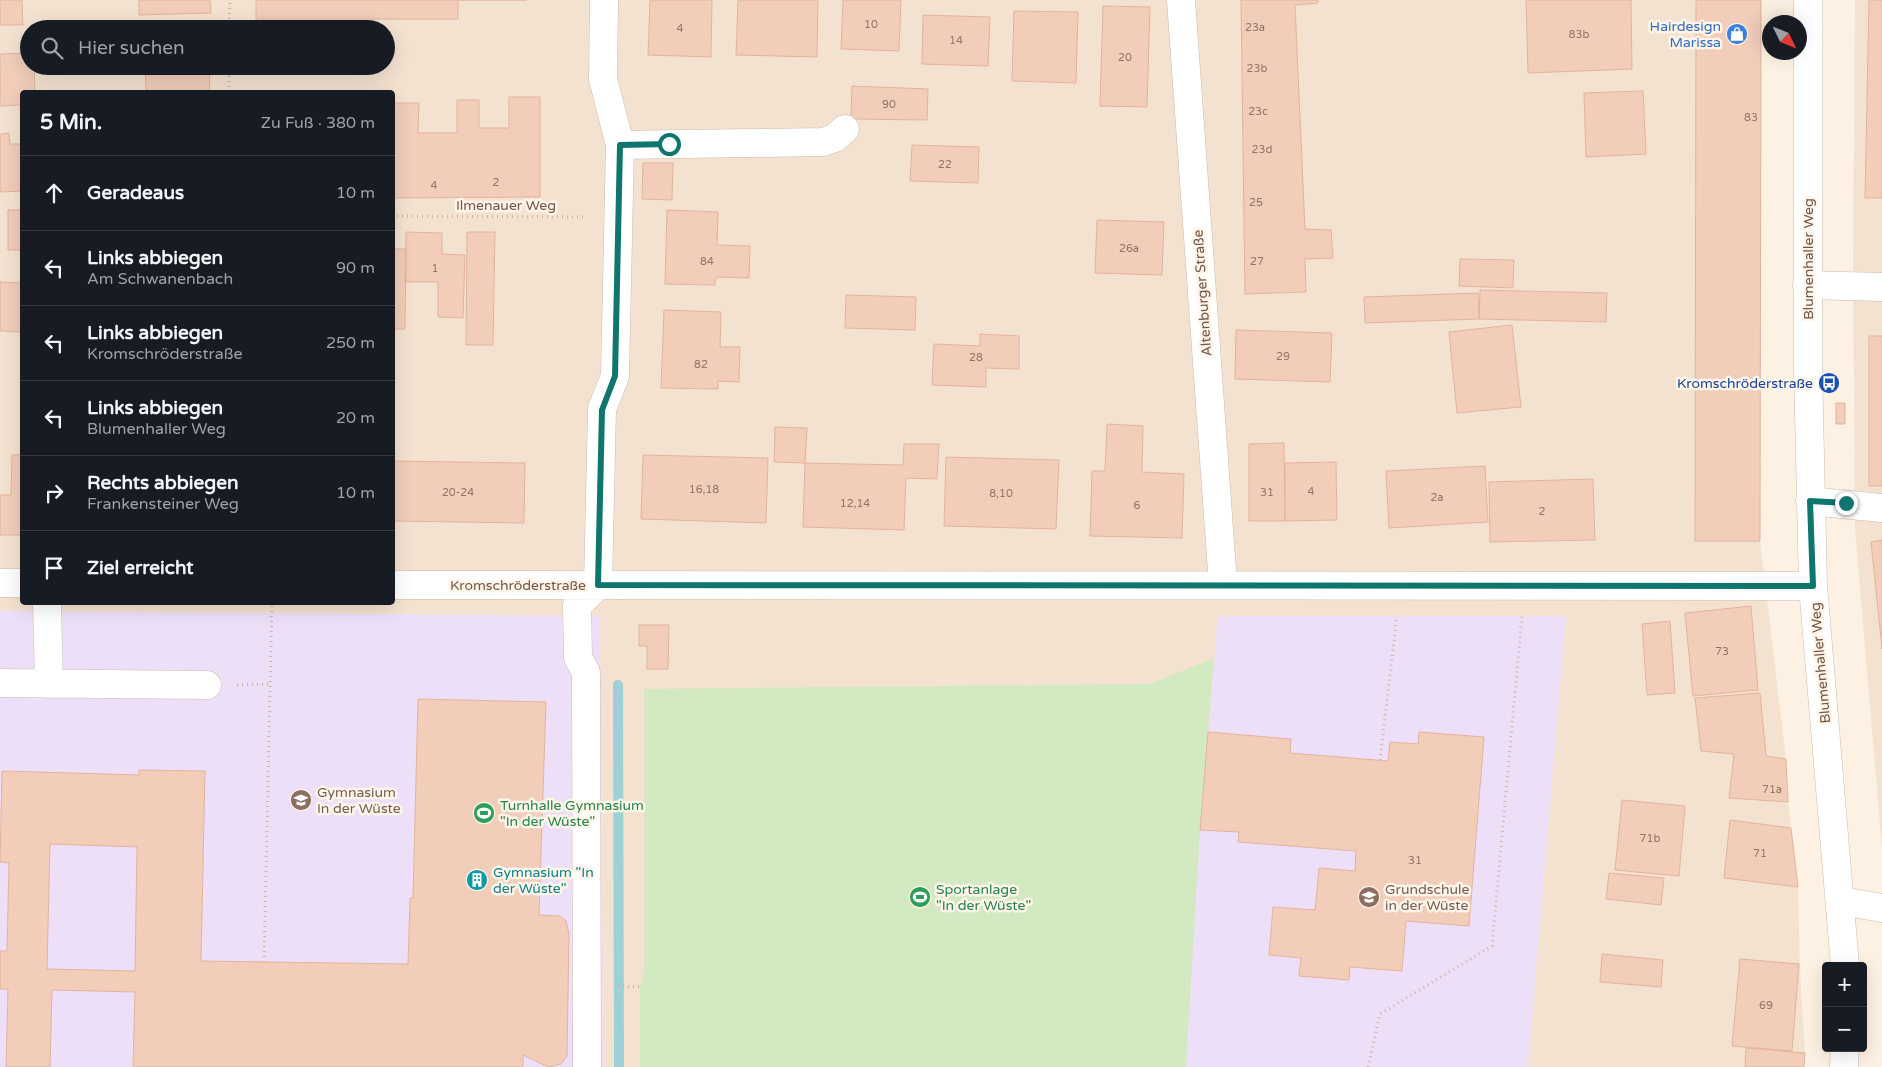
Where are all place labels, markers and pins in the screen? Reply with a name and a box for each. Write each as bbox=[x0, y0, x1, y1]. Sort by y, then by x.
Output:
place label: Hairdesign Marissa bbox=[1650, 18, 1721, 51]
shop icon: Hairdesign Marissa bbox=[1725, 22, 1749, 46]
bus stop icon: Kromschröderstraße bbox=[1817, 371, 1841, 395]
place label: Kromschröderstraße bbox=[1677, 375, 1813, 392]
place label: Gymnasium In der Wüste bbox=[317, 784, 401, 817]
school or university icon: Gymnasium In der Wüste bbox=[289, 788, 313, 812]
place label: Turnhalle Gymnasium "In der Wüste" bbox=[500, 797, 644, 830]
sports icon: Turnhalle Gymnasium "In der Wüste" bbox=[472, 801, 496, 825]
place label: Gymnasium "In der Wüste" bbox=[493, 864, 594, 897]
building icon: Gymnasium "In der Wüste" bbox=[465, 868, 489, 892]
place label: Sportanlage "In der Wüste" bbox=[936, 881, 1031, 914]
place label: Grundschule in der Wüste bbox=[1385, 881, 1470, 914]
sports icon: Sportanlage "In der Wüste" bbox=[908, 885, 932, 909]
school or university icon: Grundschule in der Wüste bbox=[1357, 885, 1381, 909]

